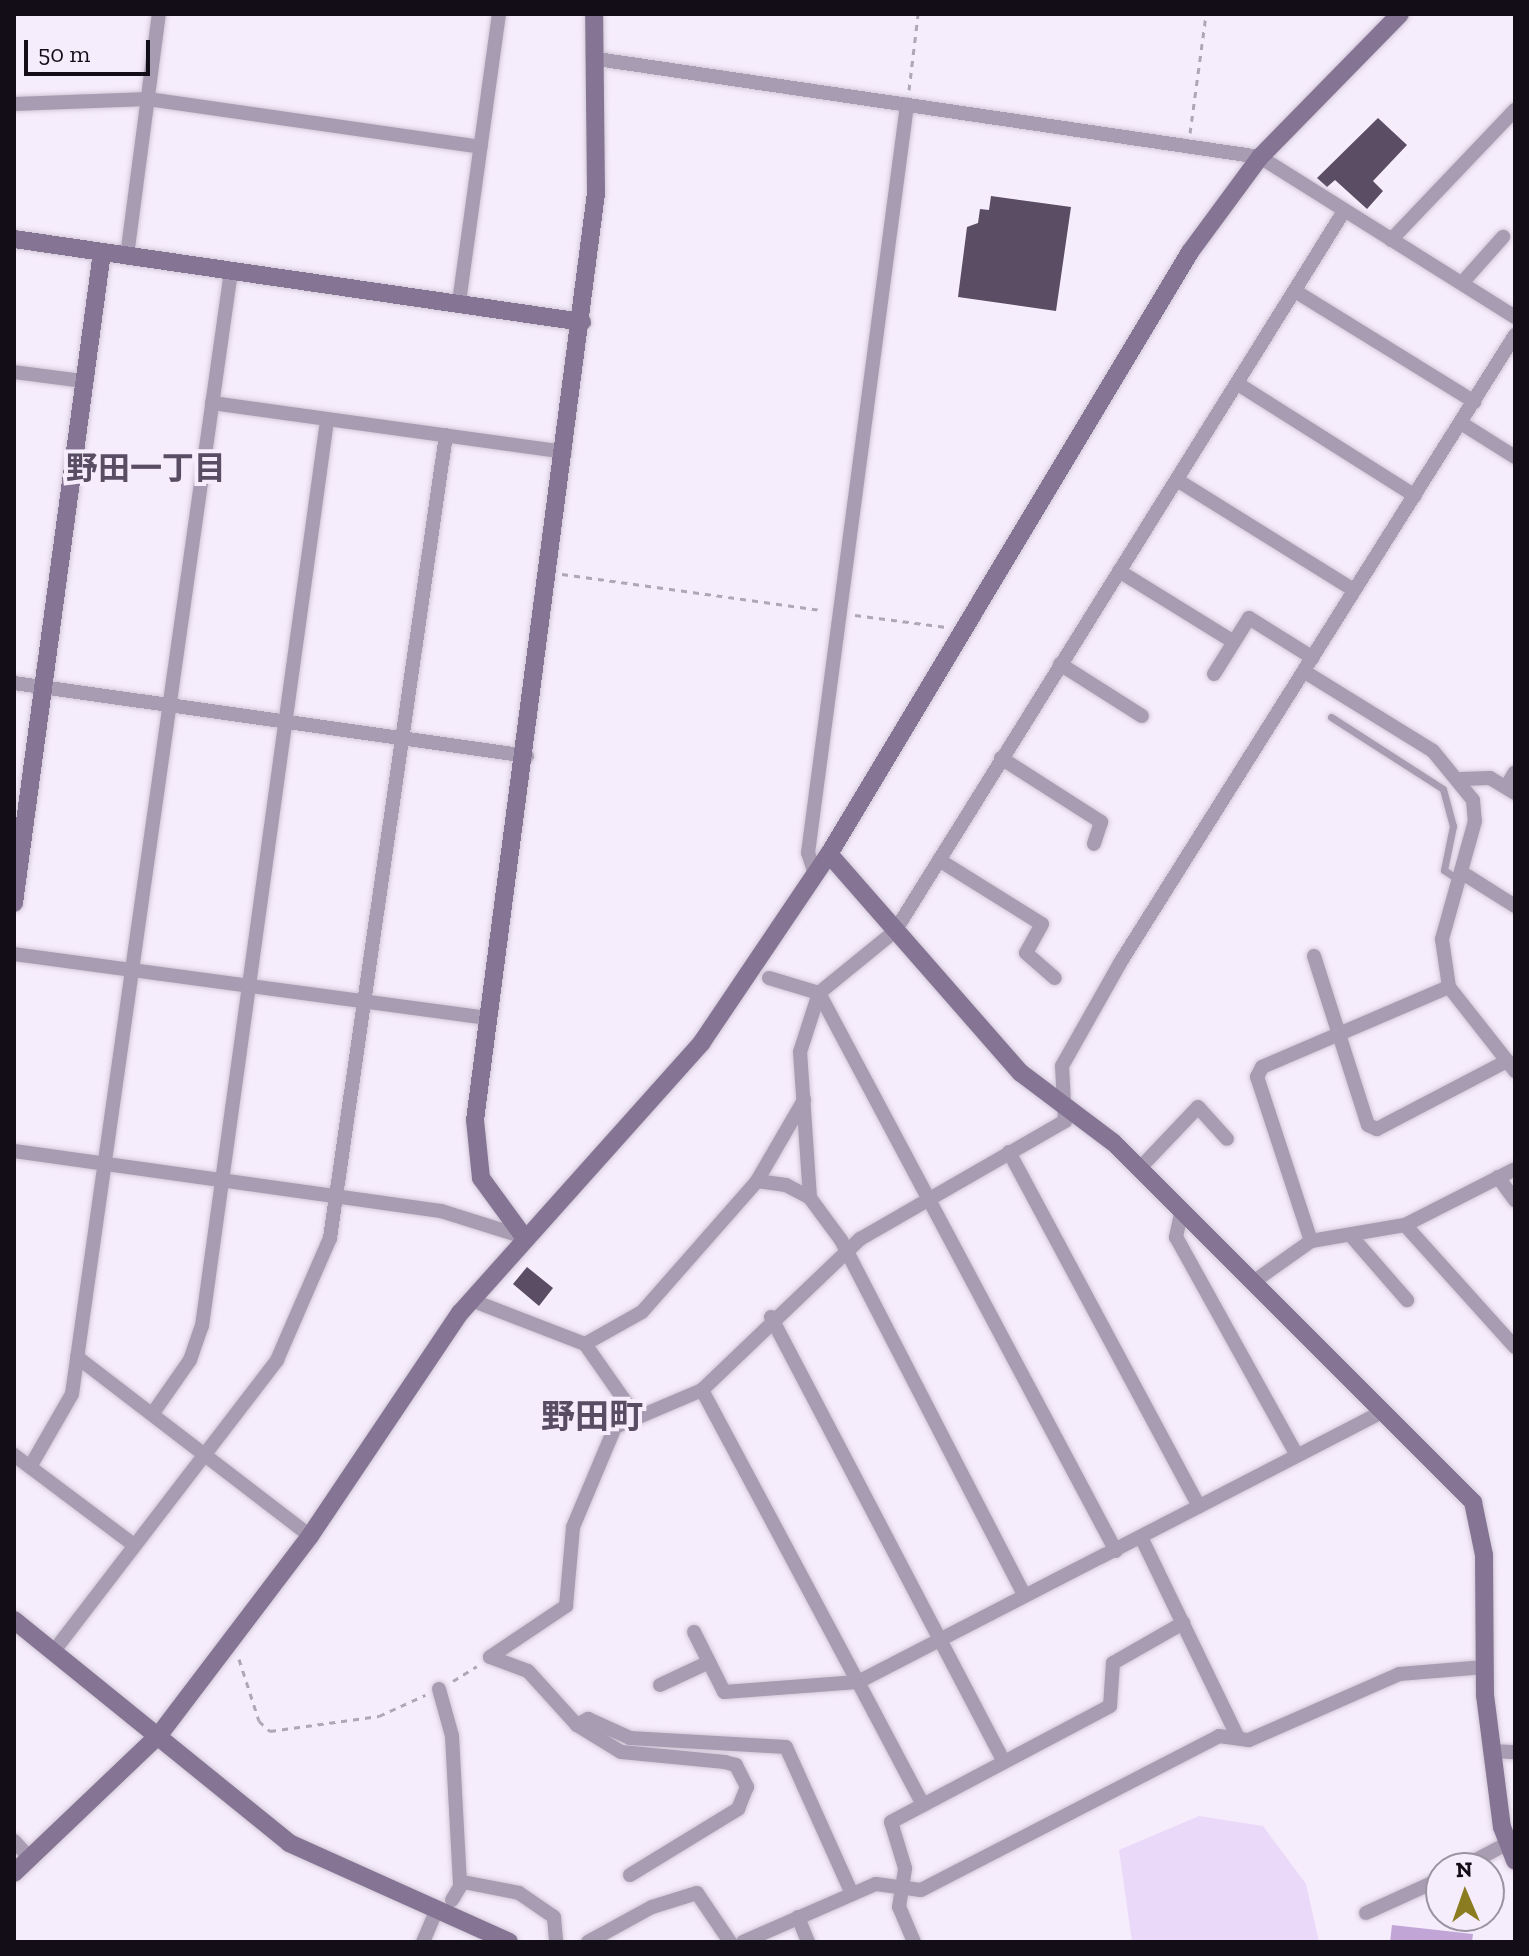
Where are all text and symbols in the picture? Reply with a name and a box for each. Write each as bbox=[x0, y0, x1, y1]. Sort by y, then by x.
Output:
scale bar bbox=[28, 24, 154, 74]
text: 50 m bbox=[38, 39, 90, 68]
district label: 野田一丁目 bbox=[66, 449, 226, 487]
district label: 野田町 bbox=[541, 1397, 643, 1437]
north arrow bbox=[1425, 1852, 1505, 1932]
text: N bbox=[1455, 1856, 1473, 1883]

